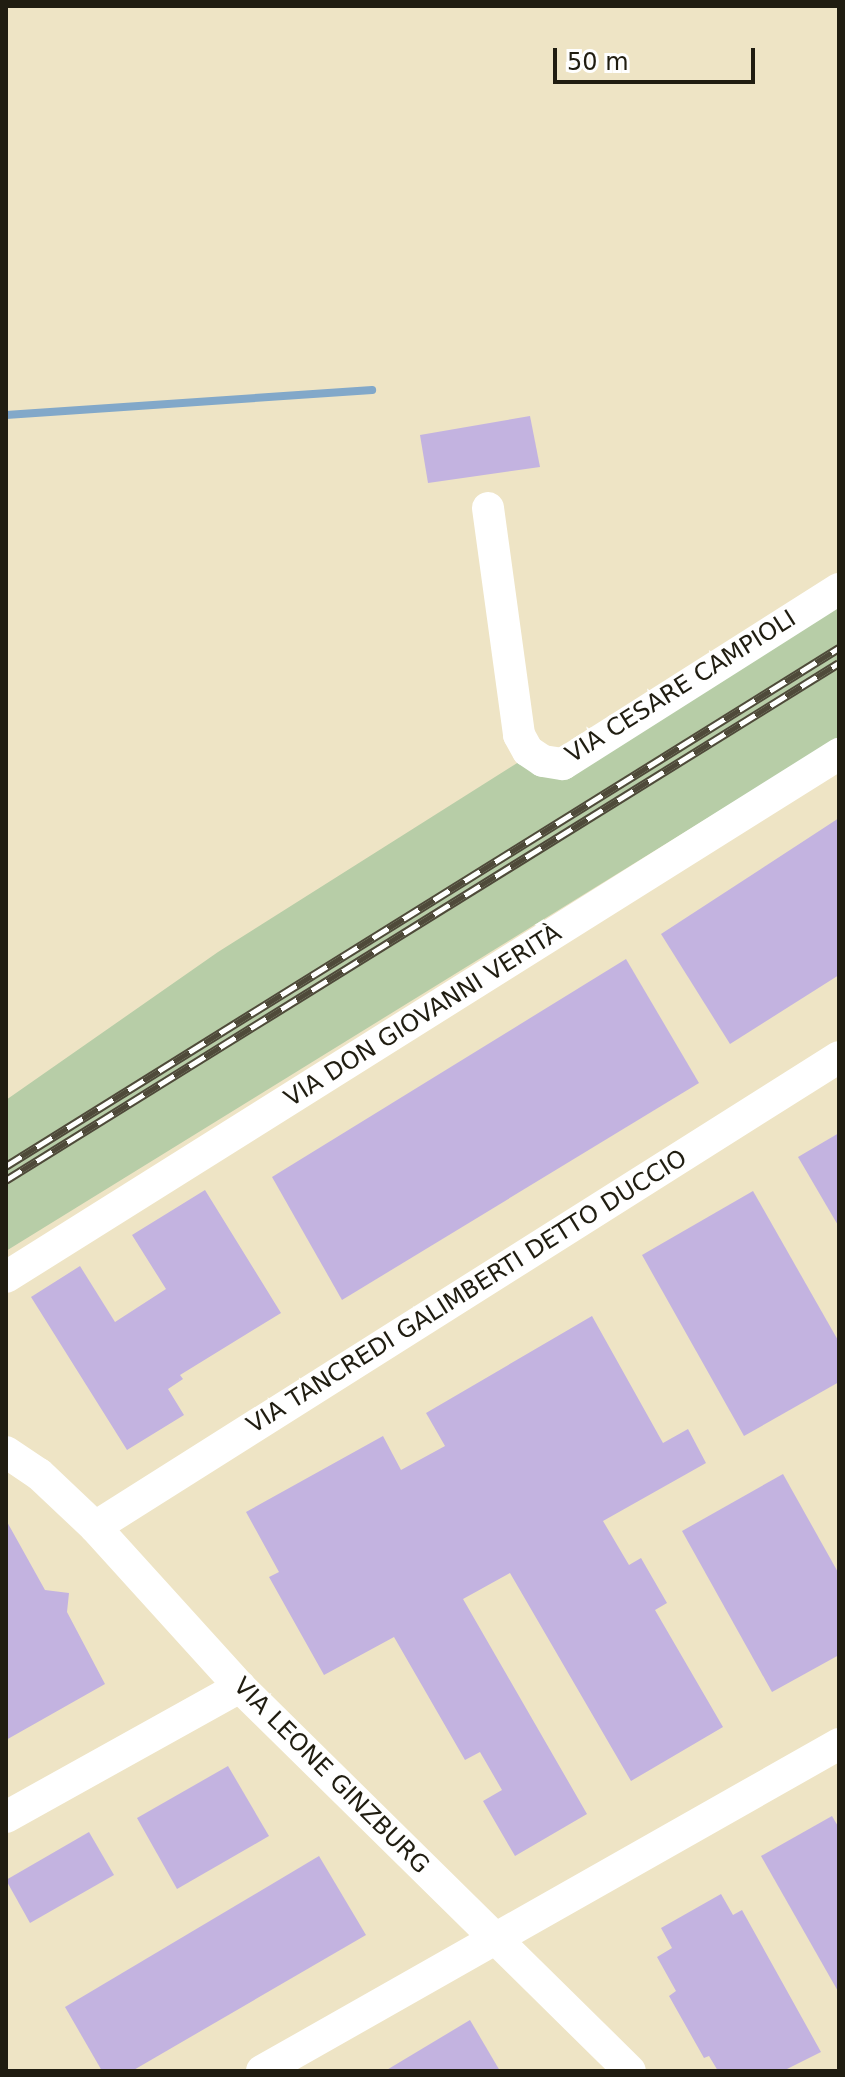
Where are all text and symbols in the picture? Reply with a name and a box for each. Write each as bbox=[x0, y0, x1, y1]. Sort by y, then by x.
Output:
scale bar bbox=[557, 32, 759, 82]
text: 50 m bbox=[567, 48, 629, 76]
street label: VIA CESARE CAMPIOLI bbox=[561, 604, 801, 770]
street label: VIA DON GIOVANNI VERITÀ bbox=[279, 919, 567, 1113]
street label: VIA TANCREDI GALIMBERTI DETTO DUCCIO bbox=[242, 1144, 692, 1440]
street label: VIA LEONE GINZBURG bbox=[227, 1672, 435, 1880]

